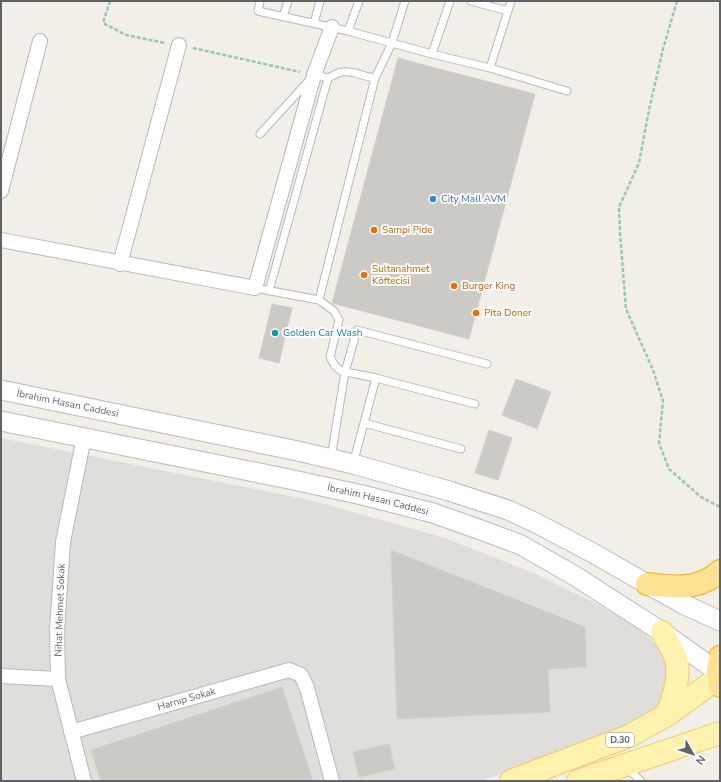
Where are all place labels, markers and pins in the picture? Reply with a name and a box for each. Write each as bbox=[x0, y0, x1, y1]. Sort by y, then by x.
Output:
place label: City Mall AVM bbox=[441, 192, 506, 206]
marker: City Mall AVM bbox=[428, 194, 438, 204]
place label: Sampi Pide bbox=[382, 223, 433, 237]
marker: Sampi Pide bbox=[369, 225, 379, 235]
place label: Sultanahmet Köftecisi bbox=[372, 262, 430, 288]
marker: Sultanahmet Köftecisi bbox=[359, 270, 369, 280]
place label: Burger King bbox=[462, 279, 515, 293]
marker: Burger King bbox=[449, 281, 459, 291]
place label: Pita Doner bbox=[484, 306, 532, 320]
marker: Pita Doner bbox=[471, 308, 481, 318]
place label: Golden Car Wash bbox=[283, 326, 362, 340]
marker: Golden Car Wash bbox=[270, 328, 280, 338]

